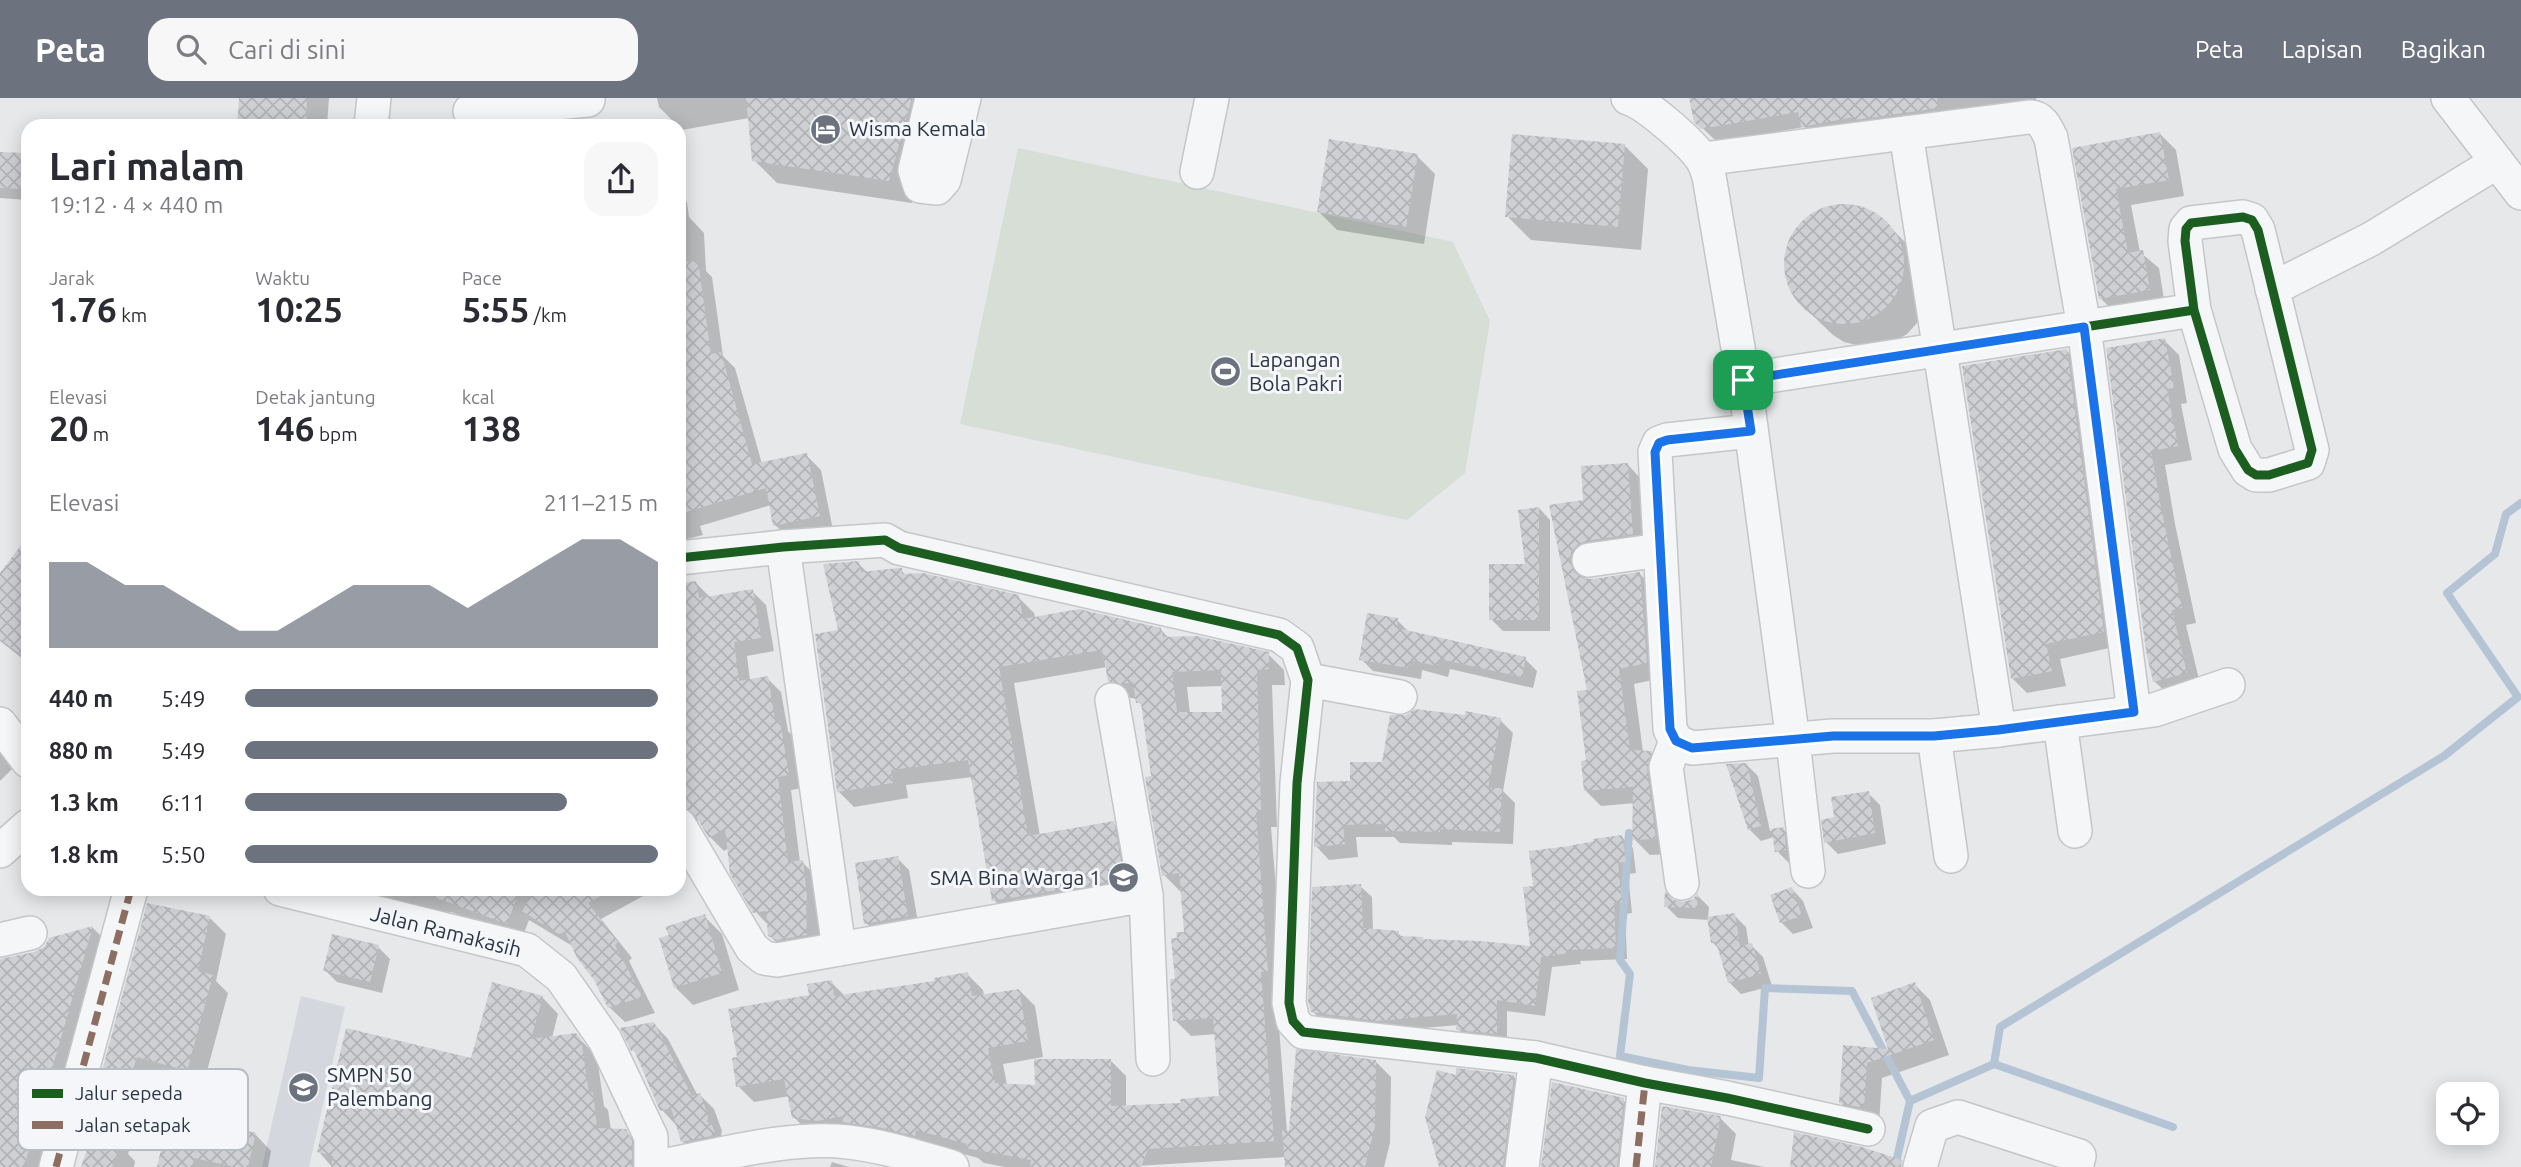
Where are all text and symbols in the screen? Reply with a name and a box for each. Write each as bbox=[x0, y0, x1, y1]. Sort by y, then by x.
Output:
search box bbox=[148, 18, 638, 81]
icon: search bbox=[172, 30, 210, 68]
text: Peta bbox=[35, 31, 106, 68]
text: Cari di sini bbox=[228, 35, 346, 64]
text: Peta bbox=[2195, 36, 2244, 63]
text: Lapisan bbox=[2282, 36, 2363, 63]
text: Bagikan bbox=[2401, 36, 2486, 63]
hotel icon: Wisma Kemala bbox=[809, 112, 843, 146]
place label: Wisma Kemala bbox=[849, 116, 986, 140]
button: share bbox=[584, 142, 658, 216]
text: Lari malam bbox=[49, 145, 245, 187]
text: 19:12 · 4 × 440 m bbox=[49, 192, 223, 217]
text: Jarak bbox=[49, 267, 95, 289]
text: Waktu bbox=[255, 267, 310, 289]
text: Pace bbox=[462, 267, 502, 289]
text: 1.76 bbox=[49, 289, 117, 329]
text: 10:25 bbox=[255, 289, 343, 329]
text: 5:55 bbox=[462, 289, 530, 329]
text: km bbox=[117, 304, 147, 326]
text: /km bbox=[530, 304, 567, 326]
place label: Lapangan Bola Pakri bbox=[1249, 347, 1343, 395]
pin bbox=[1713, 350, 1773, 410]
sports icon: Lapangan Bola Pakri bbox=[1209, 355, 1243, 389]
icon: arrive bbox=[1724, 361, 1762, 399]
text: Elevasi bbox=[49, 386, 107, 408]
text: Detak jantung bbox=[255, 386, 376, 408]
text: kcal bbox=[462, 386, 494, 408]
text: 20 bbox=[49, 408, 88, 448]
text: 146 bbox=[255, 408, 315, 448]
text: 138 bbox=[462, 408, 521, 448]
text: m bbox=[88, 423, 109, 445]
text: bpm bbox=[315, 423, 358, 445]
text: Elevasi bbox=[49, 490, 119, 515]
text: 211–215 m bbox=[544, 490, 658, 515]
text: 440 m bbox=[49, 686, 113, 711]
text: 5:49 bbox=[161, 686, 206, 711]
text: 880 m bbox=[49, 738, 113, 763]
text: 5:49 bbox=[161, 738, 206, 763]
text: 1.3 km bbox=[49, 790, 119, 815]
text: 6:11 bbox=[161, 790, 206, 815]
text: 1.8 km bbox=[49, 842, 119, 867]
text: 5:50 bbox=[161, 842, 206, 867]
school or university icon: SMA Bina Warga 1 bbox=[1107, 861, 1141, 895]
place label: SMA Bina Warga 1 bbox=[930, 865, 1101, 889]
street label: Jalan Ramakasih bbox=[368, 901, 524, 961]
place label: SMPN 50 Palembang bbox=[327, 1062, 433, 1110]
legend bbox=[18, 1069, 248, 1150]
school or university icon: SMPN 50 Palembang bbox=[287, 1070, 321, 1104]
text: Jalur sepeda bbox=[75, 1082, 183, 1104]
map controls bbox=[2436, 1082, 2499, 1145]
button: locate bbox=[2436, 1082, 2499, 1145]
text: Jalan setapak bbox=[75, 1114, 191, 1136]

